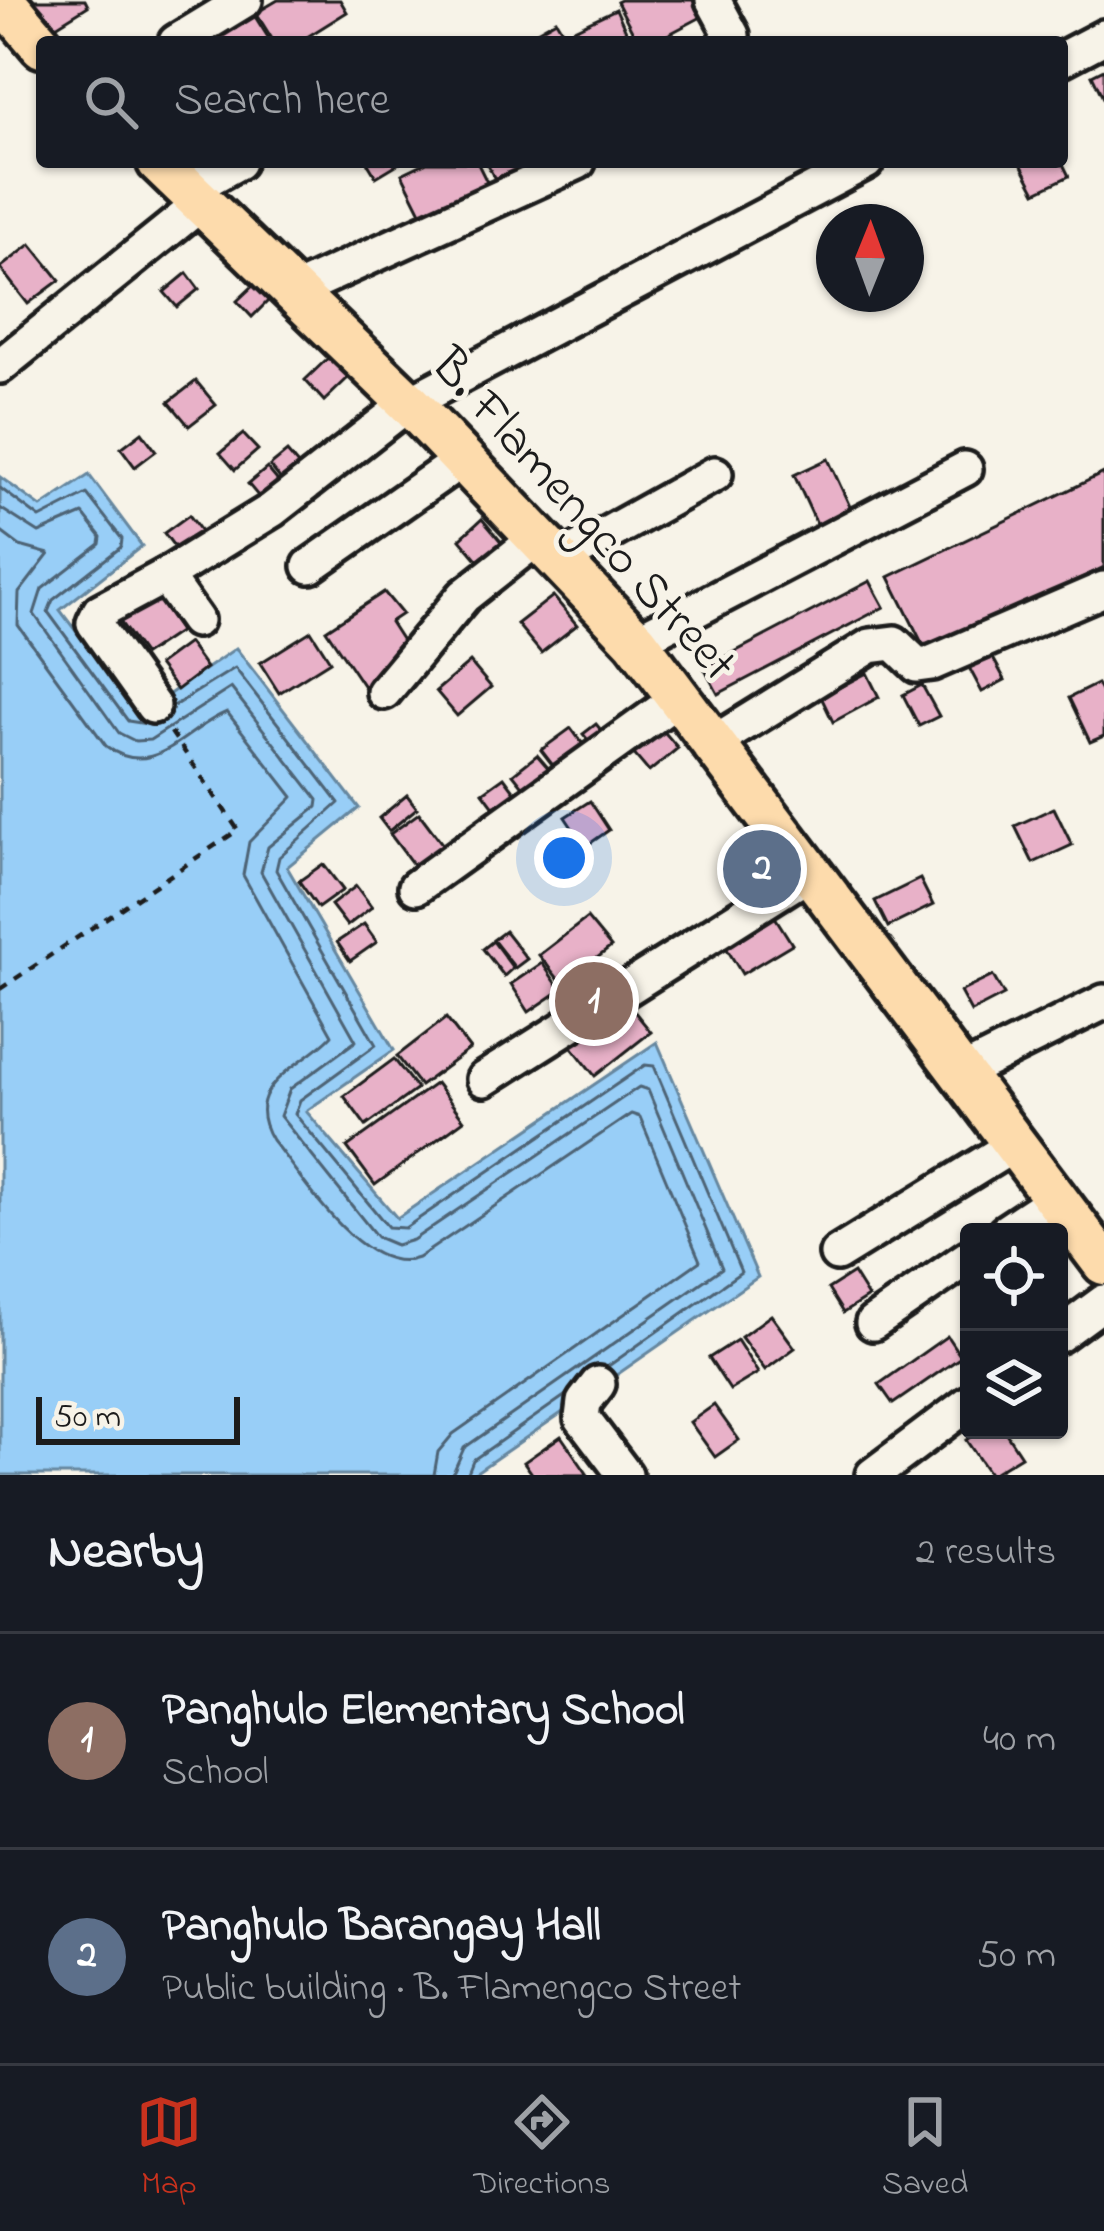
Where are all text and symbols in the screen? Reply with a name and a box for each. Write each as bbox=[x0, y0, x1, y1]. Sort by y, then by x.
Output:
search box bbox=[36, 36, 1068, 168]
icon: search bbox=[78, 69, 144, 135]
text: Search here bbox=[174, 69, 390, 135]
north arrow bbox=[816, 204, 924, 312]
street label: B. Flamengco Street bbox=[410, 331, 753, 700]
pin: 2 bbox=[723, 824, 801, 914]
your location bbox=[534, 828, 594, 888]
pin: 1 bbox=[555, 956, 633, 1046]
map controls bbox=[960, 1223, 1068, 1439]
button: locate bbox=[960, 1223, 1068, 1331]
button: layers bbox=[960, 1331, 1068, 1439]
scale bar bbox=[36, 1391, 240, 1444]
text: 50 m bbox=[54, 1394, 121, 1442]
text: Nearby bbox=[48, 1516, 204, 1591]
text: 2 results bbox=[916, 1525, 1056, 1582]
text: Panghulo Elementary School bbox=[162, 1679, 685, 1745]
text: 1 bbox=[81, 1712, 93, 1769]
text: 40 m bbox=[983, 1712, 1056, 1769]
text: School bbox=[162, 1745, 269, 1802]
text: Panghulo Barangay Hall bbox=[162, 1895, 601, 1961]
text: 2 bbox=[77, 1928, 97, 1985]
text: 50 m bbox=[977, 1928, 1056, 1985]
text: Public building · B. Flamengco Street bbox=[162, 1961, 741, 2018]
tab: Map bbox=[136, 2089, 202, 2209]
tab: Directions bbox=[473, 2089, 611, 2209]
tab: Saved bbox=[882, 2089, 968, 2209]

